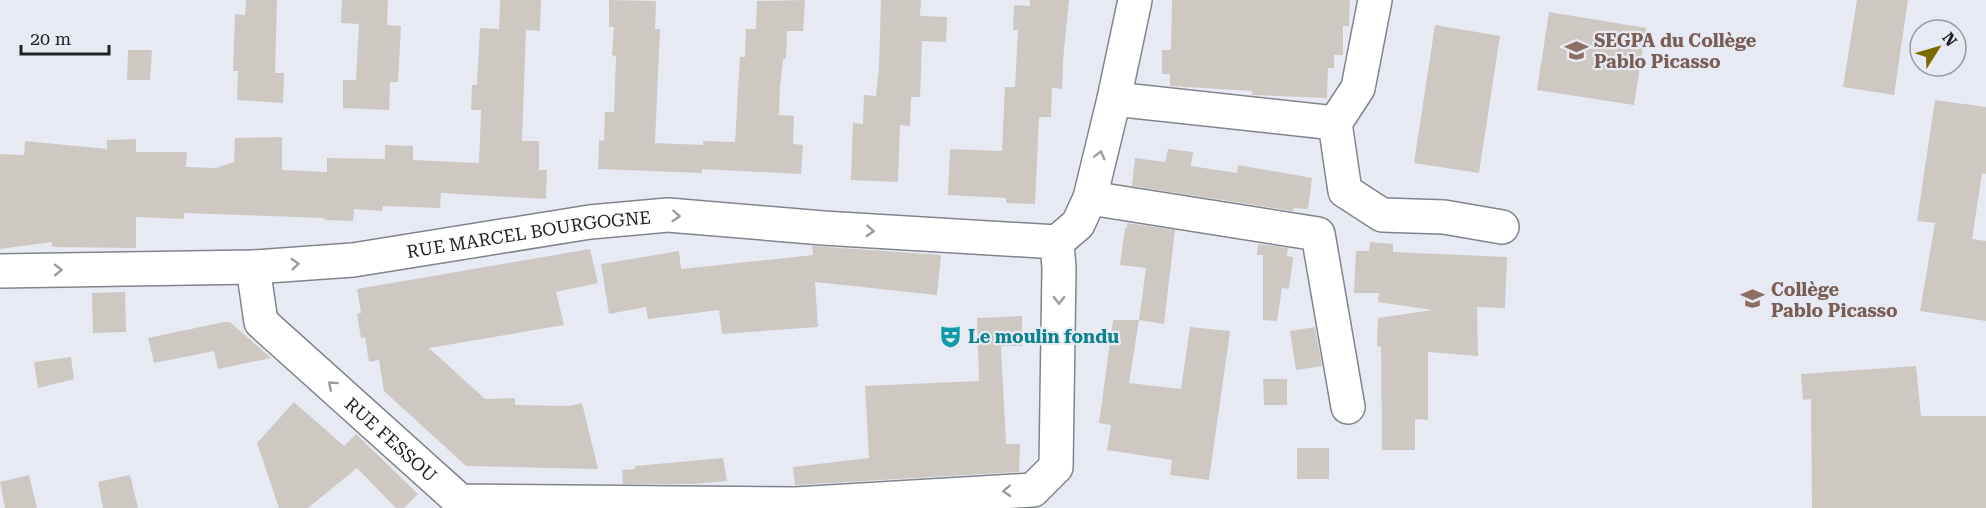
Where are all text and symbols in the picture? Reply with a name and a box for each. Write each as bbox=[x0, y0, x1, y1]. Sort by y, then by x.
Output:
scale bar bbox=[21, 18, 110, 56]
north arrow bbox=[1908, 18, 1968, 78]
text: 20 m bbox=[30, 28, 71, 49]
text: N bbox=[1938, 29, 1961, 50]
place label: SEGPA du Collège Pablo Picasso bbox=[1594, 30, 1757, 72]
school or university icon: SEGPA du Collège Pablo Picasso bbox=[1563, 37, 1589, 63]
one-way arrow bbox=[1093, 150, 1106, 160]
street label: RUE MARCEL BOURGOGNE bbox=[405, 206, 652, 262]
one-way arrow bbox=[671, 209, 680, 222]
one-way arrow bbox=[866, 224, 875, 237]
one-way arrow bbox=[291, 258, 300, 271]
one-way arrow bbox=[54, 264, 63, 276]
place label: Collège Pablo Picasso bbox=[1771, 279, 1898, 321]
school or university icon: Collège Pablo Picasso bbox=[1740, 286, 1766, 312]
one-way arrow bbox=[1052, 296, 1065, 305]
theatre icon: Le moulin fondu bbox=[937, 323, 963, 349]
place label: Le moulin fondu bbox=[968, 326, 1119, 347]
one-way arrow bbox=[328, 382, 339, 393]
street label: RUE FESSOU bbox=[341, 393, 442, 486]
one-way arrow bbox=[1002, 484, 1011, 497]

